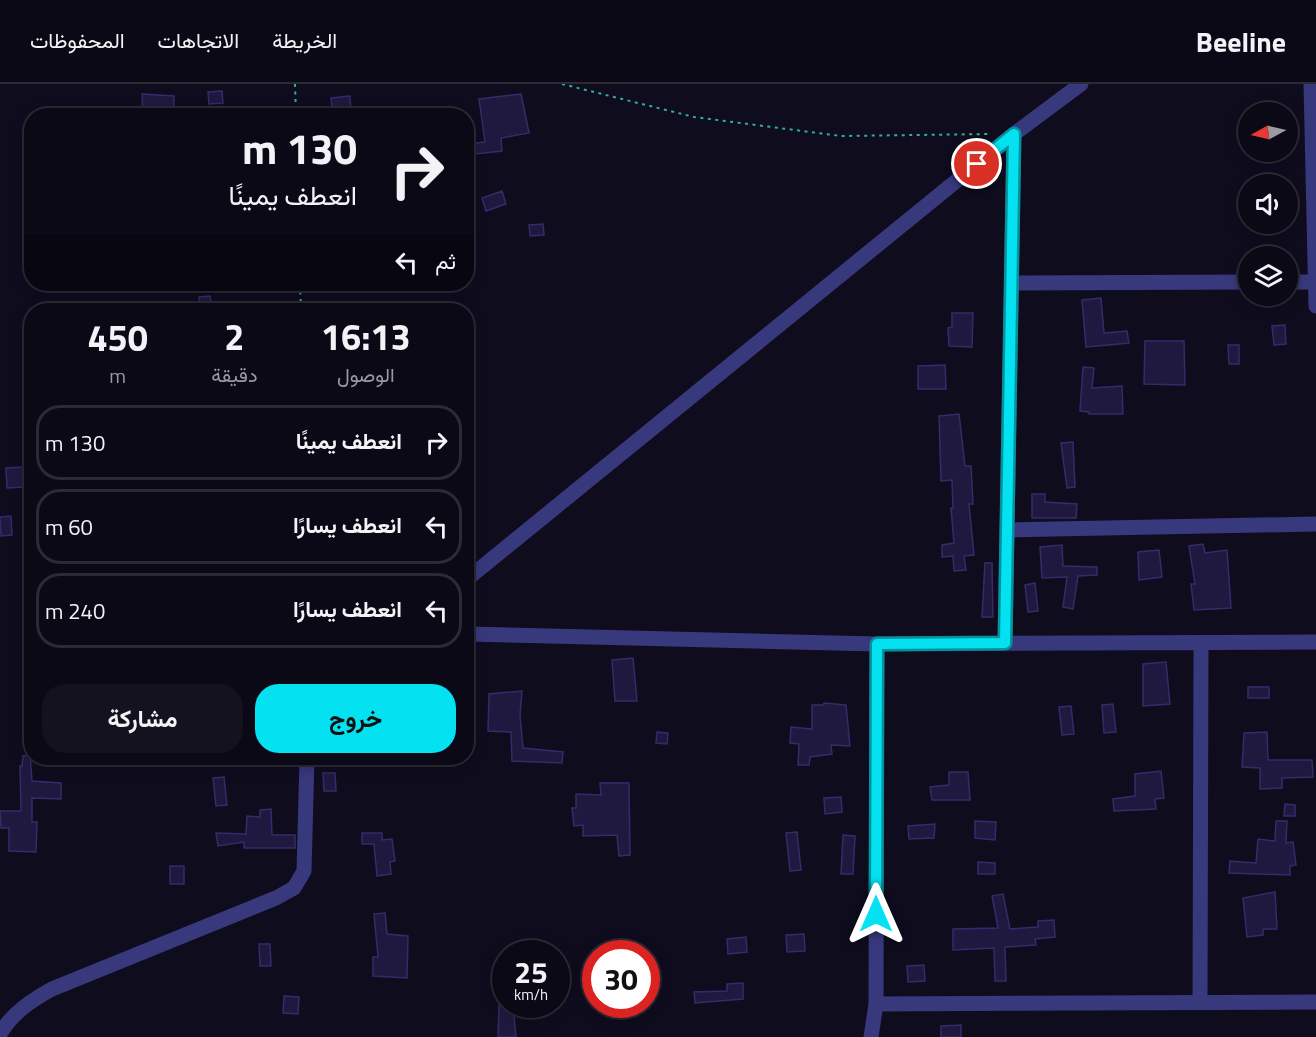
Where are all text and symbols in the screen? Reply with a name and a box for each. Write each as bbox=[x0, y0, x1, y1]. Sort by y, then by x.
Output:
text: Beeline bbox=[1196, 20, 1286, 63]
text: المحفوظات bbox=[30, 24, 125, 56]
text: الاتجاهات bbox=[158, 24, 239, 56]
text: الخريطة bbox=[272, 24, 337, 56]
north arrow bbox=[1238, 102, 1298, 162]
map controls bbox=[1238, 102, 1298, 306]
text: 130 m bbox=[242, 116, 357, 180]
icon: right bbox=[378, 132, 456, 210]
pin bbox=[951, 138, 1002, 189]
icon: arrive bbox=[960, 147, 993, 180]
text: انعطف يمينًا bbox=[228, 174, 357, 215]
button: sound bbox=[1238, 174, 1298, 234]
text: ثم bbox=[435, 244, 456, 278]
icon: left bbox=[390, 246, 423, 279]
button: layers bbox=[1238, 246, 1298, 306]
text: 2 bbox=[224, 309, 244, 364]
text: 16:13 bbox=[321, 309, 411, 364]
text: 450 bbox=[87, 310, 148, 365]
text: دقيقة bbox=[211, 359, 257, 390]
text: الوصول bbox=[337, 359, 395, 390]
text: m bbox=[109, 360, 126, 391]
text: انعطف يمينًا bbox=[296, 424, 402, 458]
text: 130 m bbox=[45, 426, 105, 460]
icon: right bbox=[420, 426, 453, 459]
text: انعطف يسارًا bbox=[293, 508, 402, 542]
text: 60 m bbox=[45, 510, 93, 544]
icon: left bbox=[420, 510, 453, 543]
text: انعطف يسارًا bbox=[293, 592, 402, 626]
text: 240 m bbox=[45, 594, 105, 628]
icon: left bbox=[420, 594, 453, 627]
button: مشاركة bbox=[42, 684, 243, 753]
button: خروج bbox=[255, 684, 456, 753]
position arrow bbox=[844, 882, 908, 946]
speed limit sign: 30 bbox=[582, 940, 660, 1018]
text: 25 bbox=[514, 949, 548, 995]
text: km/h bbox=[514, 983, 548, 1006]

